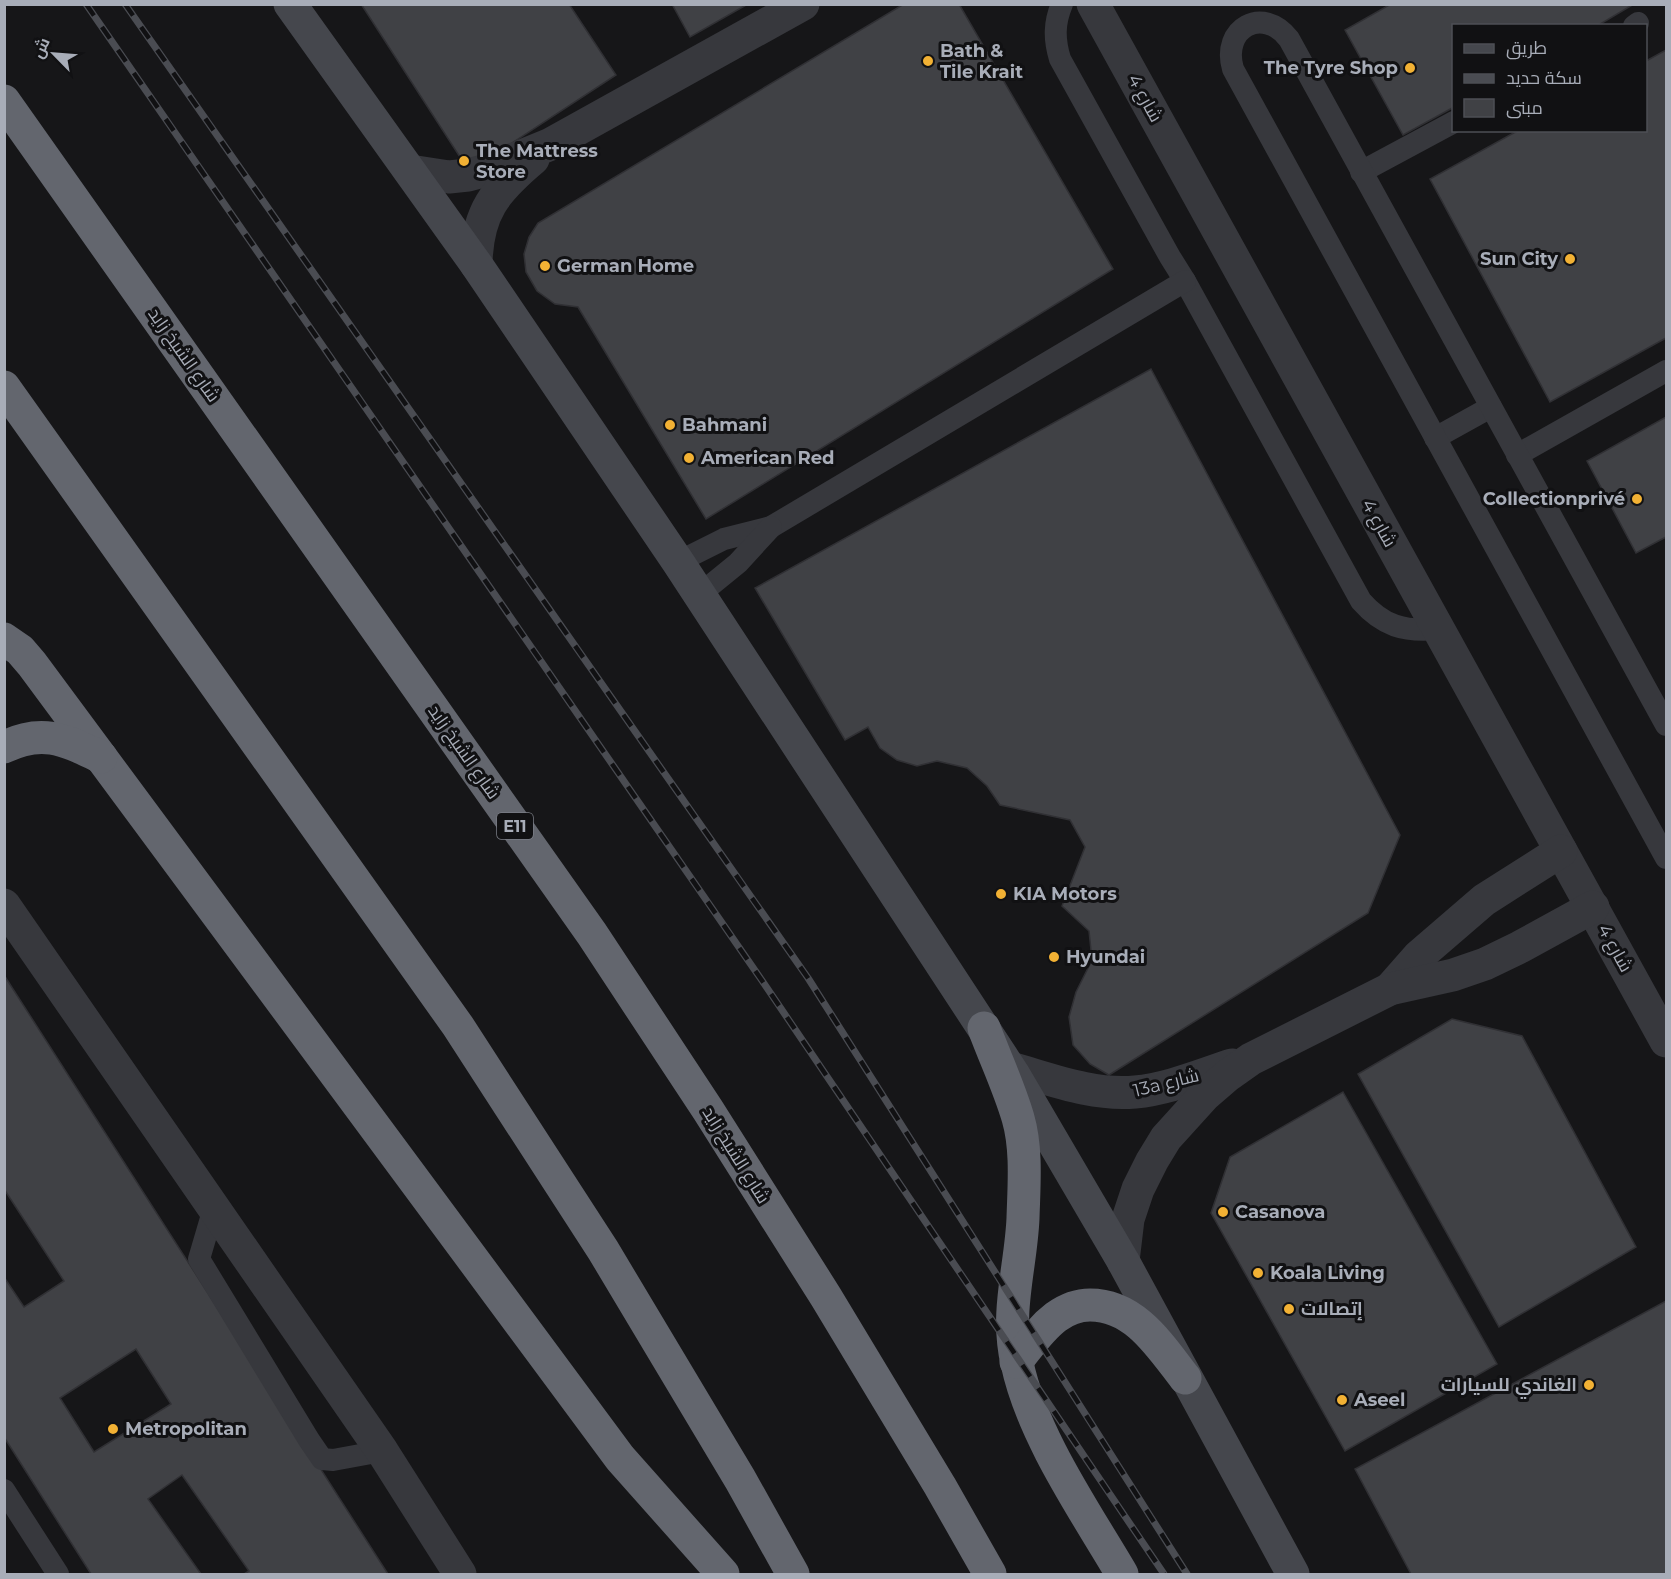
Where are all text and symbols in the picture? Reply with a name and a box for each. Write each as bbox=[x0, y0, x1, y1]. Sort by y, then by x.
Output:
north arrow bbox=[24, 24, 84, 84]
legend bbox=[1452, 24, 1647, 132]
text: ش bbox=[28, 35, 54, 61]
text: طريق bbox=[1506, 37, 1547, 60]
place label: Bath & Tile Krait bbox=[940, 40, 1023, 83]
marker: Bath & Tile Krait bbox=[921, 54, 935, 68]
place label: The Tyre Shop bbox=[1264, 57, 1398, 79]
marker: The Tyre Shop bbox=[1403, 61, 1417, 75]
text: سكة حديد bbox=[1506, 67, 1582, 89]
street label: شارع 4 bbox=[1122, 70, 1167, 126]
text: مبنى bbox=[1506, 97, 1543, 119]
place label: The Mattress Store bbox=[476, 140, 598, 183]
marker: The Mattress Store bbox=[457, 154, 471, 168]
place label: Sun City bbox=[1480, 248, 1558, 270]
marker: Sun City bbox=[1563, 252, 1577, 266]
place label: German Home bbox=[557, 255, 694, 277]
marker: German Home bbox=[538, 259, 552, 273]
street label: شارع الشيخ زايد bbox=[143, 304, 225, 407]
place label: Bahmani bbox=[682, 414, 767, 436]
marker: Bahmani bbox=[663, 418, 677, 432]
place label: American Red bbox=[700, 447, 835, 469]
marker: American Red bbox=[682, 451, 696, 465]
place label: Collectionprivé bbox=[1483, 488, 1625, 510]
marker: Collectionprivé bbox=[1630, 492, 1644, 506]
street label: شارع 4 bbox=[1356, 495, 1401, 551]
street label: شارع الشيخ زايد bbox=[423, 701, 505, 804]
road number: E11 bbox=[497, 813, 533, 839]
place label: KIA Motors bbox=[1013, 883, 1117, 905]
marker: KIA Motors bbox=[994, 887, 1008, 901]
street label: شارع 4 bbox=[1592, 920, 1637, 976]
place label: Hyundai bbox=[1066, 946, 1145, 968]
marker: Hyundai bbox=[1047, 950, 1061, 964]
street label: 13a شارع bbox=[1131, 1064, 1201, 1103]
street label: شارع الشيخ زايد bbox=[697, 1102, 775, 1208]
place label: Casanova bbox=[1235, 1201, 1325, 1223]
marker: Casanova bbox=[1216, 1205, 1230, 1219]
place label: Koala Living bbox=[1270, 1262, 1385, 1284]
marker: Koala Living bbox=[1251, 1266, 1265, 1280]
place label: إتصالات bbox=[1301, 1298, 1363, 1321]
marker: إتصالات bbox=[1282, 1302, 1296, 1316]
place label: الغاندي للسيارات bbox=[1441, 1374, 1577, 1399]
marker: الغاندي للسيارات bbox=[1582, 1378, 1596, 1392]
place label: Aseel bbox=[1353, 1389, 1405, 1411]
marker: Aseel bbox=[1335, 1393, 1349, 1407]
place label: Metropolitan bbox=[125, 1418, 247, 1440]
marker: Metropolitan bbox=[106, 1422, 120, 1436]

